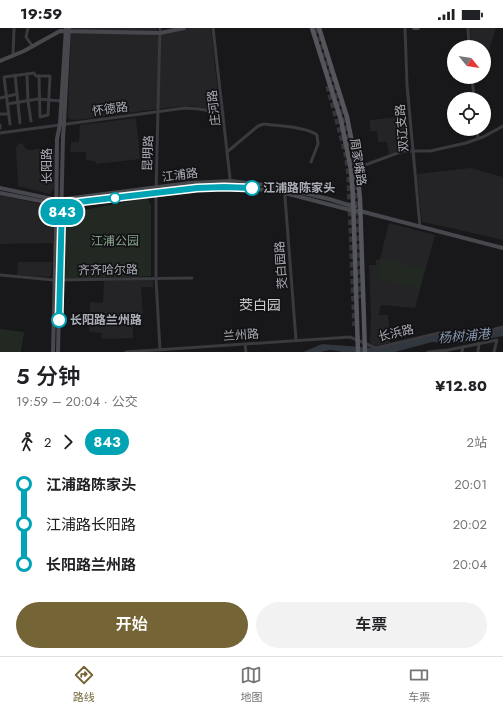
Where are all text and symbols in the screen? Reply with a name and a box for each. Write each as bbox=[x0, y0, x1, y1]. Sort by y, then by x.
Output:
text: 19:59 bbox=[20, 3, 62, 25]
north arrow bbox=[447, 40, 491, 84]
map controls bbox=[447, 40, 491, 136]
street label: 庄河路 bbox=[203, 89, 225, 127]
button: locate bbox=[447, 92, 491, 136]
street label: 怀德路 bbox=[91, 98, 129, 120]
street label: 双辽支路 bbox=[391, 103, 413, 153]
street label: 昆明路 bbox=[138, 135, 158, 171]
street label: 周家嘴路 bbox=[345, 137, 371, 187]
street label: 长阳路 bbox=[38, 148, 56, 184]
street label: 江浦路 bbox=[161, 164, 199, 186]
place label: 江浦路陈家头 bbox=[263, 179, 335, 197]
marker: 江浦路陈家头 bbox=[244, 180, 260, 196]
unlabelled marker bbox=[109, 192, 121, 204]
line badge: 843 bbox=[39, 199, 85, 225]
text: 843 bbox=[48, 202, 76, 222]
park label: 江浦公园 bbox=[91, 232, 139, 250]
street label: 茭白园路 bbox=[270, 240, 292, 290]
street label: 齐齐哈尔路 bbox=[78, 260, 138, 280]
district label: 茭白园 bbox=[239, 295, 281, 315]
place label: 长阳路兰州路 bbox=[70, 311, 142, 329]
marker: 长阳路兰州路 bbox=[51, 312, 67, 328]
street label: 长浜路 bbox=[376, 320, 416, 346]
water label: 杨树浦港 bbox=[437, 324, 493, 348]
street label: 兰州路 bbox=[222, 325, 260, 345]
text: 5 分钟 bbox=[16, 360, 80, 392]
text: ¥12.80 bbox=[435, 375, 487, 397]
text: 19:59 – 20:04 · 公交 bbox=[16, 392, 138, 411]
icon: walk bbox=[16, 431, 38, 453]
icon: forward bbox=[57, 431, 79, 453]
text: 843 bbox=[93, 432, 121, 452]
text: 2 bbox=[44, 433, 51, 452]
text: 2站 bbox=[467, 433, 487, 452]
text: 江浦路陈家头 bbox=[46, 474, 136, 496]
text: 20:01 bbox=[454, 475, 487, 494]
text: 江浦路长阳路 bbox=[46, 514, 136, 536]
text: 20:02 bbox=[453, 515, 487, 534]
text: 长阳路兰州路 bbox=[46, 554, 136, 576]
text: 20:04 bbox=[453, 555, 487, 574]
button: 开始 bbox=[16, 602, 248, 648]
button: 车票 bbox=[256, 602, 487, 648]
tab: 路线 bbox=[73, 664, 95, 705]
tab: 地图 bbox=[240, 664, 262, 705]
tab: 车票 bbox=[408, 664, 430, 705]

